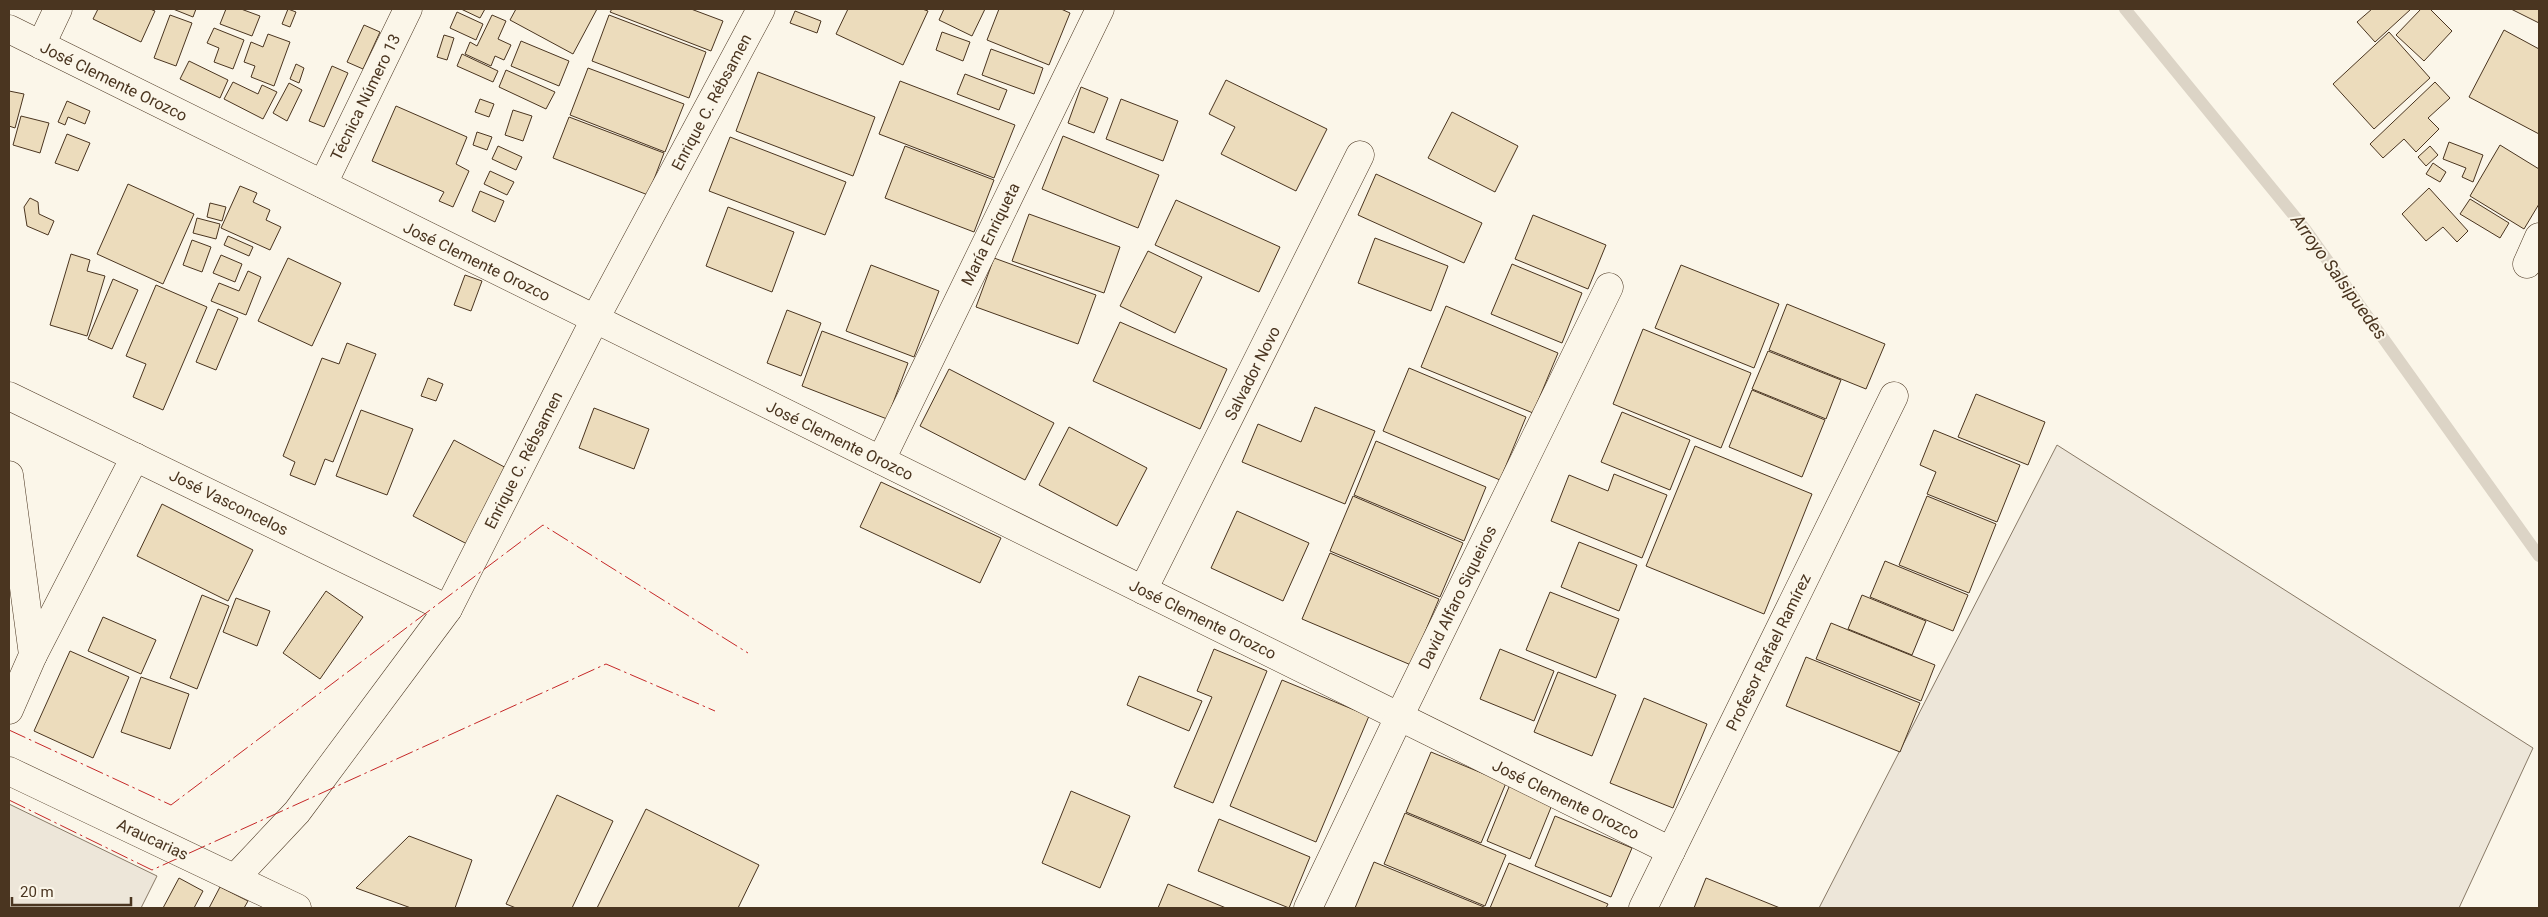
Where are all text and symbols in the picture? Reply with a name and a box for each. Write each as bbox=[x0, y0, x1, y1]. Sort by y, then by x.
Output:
street label: Técnica Número 13 bbox=[327, 31, 404, 164]
street label: Enrique C. Rébsamen bbox=[667, 31, 755, 174]
street label: José Clemente Orozco bbox=[37, 38, 190, 125]
street label: María Enriqueta bbox=[957, 180, 1024, 289]
water label: Arroyo Salsipuedes bbox=[2286, 209, 2392, 343]
street label: José Clemente Orozco bbox=[400, 218, 553, 305]
street label: Salvador Novo bbox=[1221, 323, 1284, 423]
street label: Enrique C. Rébsamen bbox=[481, 388, 566, 532]
street label: José Clemente Orozco bbox=[763, 397, 916, 484]
street label: José Vasconcelos bbox=[166, 465, 291, 539]
street label: David Alfaro Siqueiros bbox=[1414, 522, 1500, 672]
street label: Profesor Rafael Ramírez bbox=[1722, 570, 1815, 734]
street label: José Clemente Orozco bbox=[1126, 576, 1279, 663]
street label: José Clemente Orozco bbox=[1489, 756, 1642, 843]
street label: Araucarias bbox=[114, 815, 191, 864]
scale bar bbox=[12, 874, 131, 906]
text: 20 m bbox=[20, 883, 54, 901]

